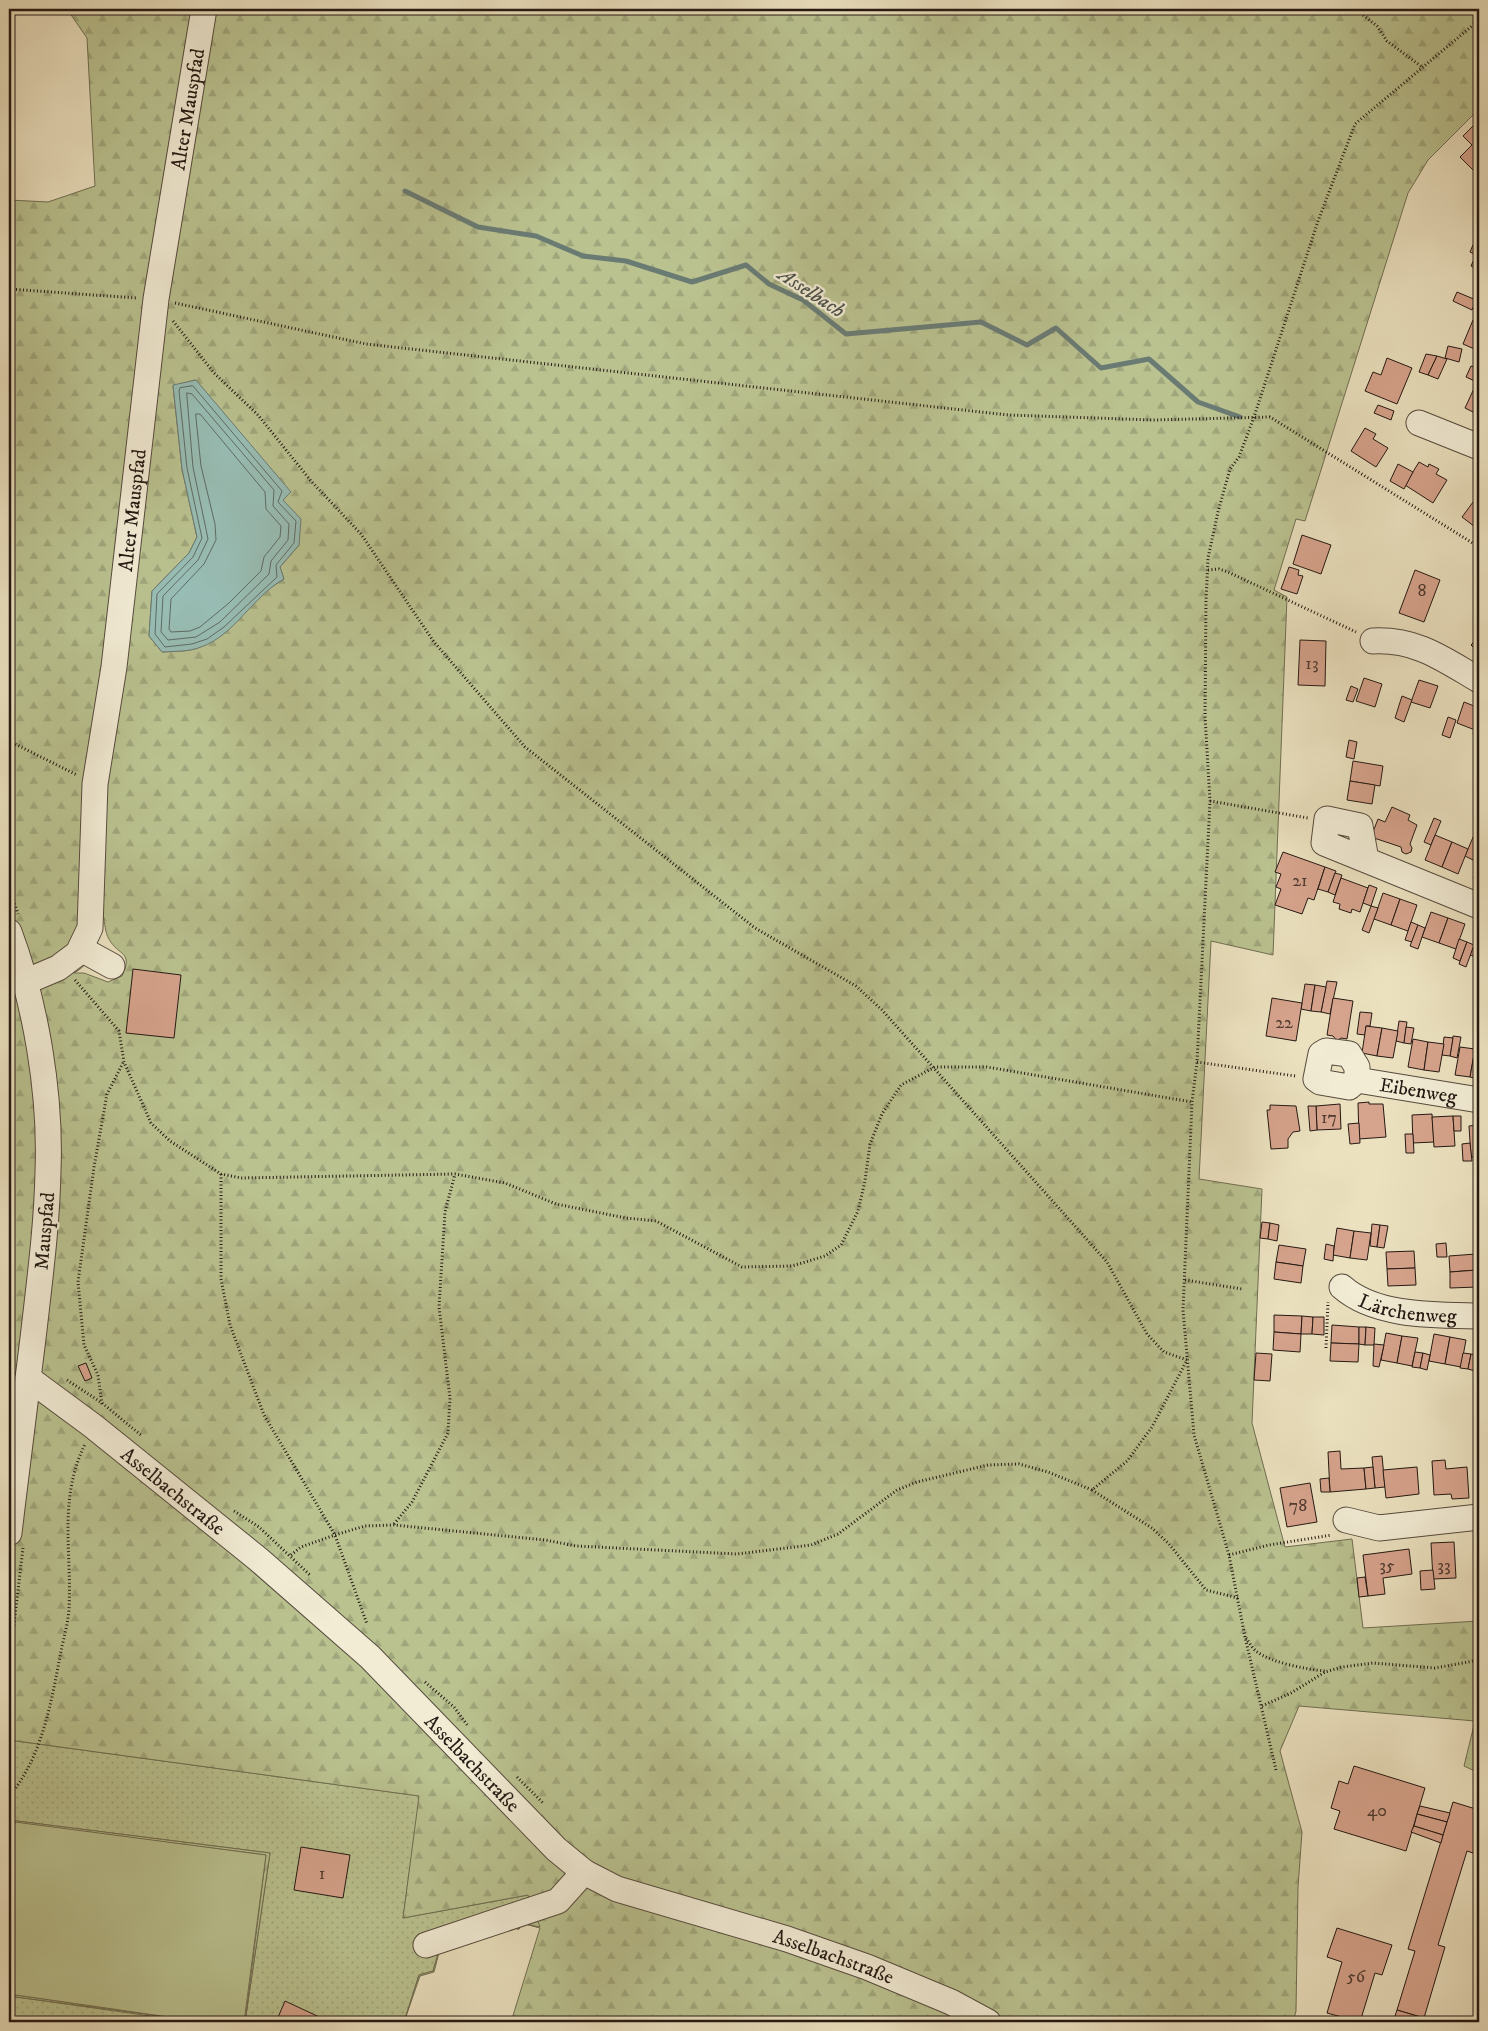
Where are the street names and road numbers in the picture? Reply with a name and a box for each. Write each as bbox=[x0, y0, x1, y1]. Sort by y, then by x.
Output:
street label: Alter Mauspfad bbox=[167, 47, 211, 172]
street label: Alter Mauspfad bbox=[114, 448, 153, 573]
street label: Eibenweg bbox=[1378, 1073, 1459, 1110]
street label: Mauspfad bbox=[30, 1191, 61, 1271]
street label: Lärchenweg bbox=[1354, 1289, 1457, 1330]
street label: Asselbachstraße bbox=[115, 1442, 230, 1541]
street label: Asselbachstraße bbox=[418, 1710, 525, 1818]
street label: Asselbachstraße bbox=[770, 1925, 897, 1991]

